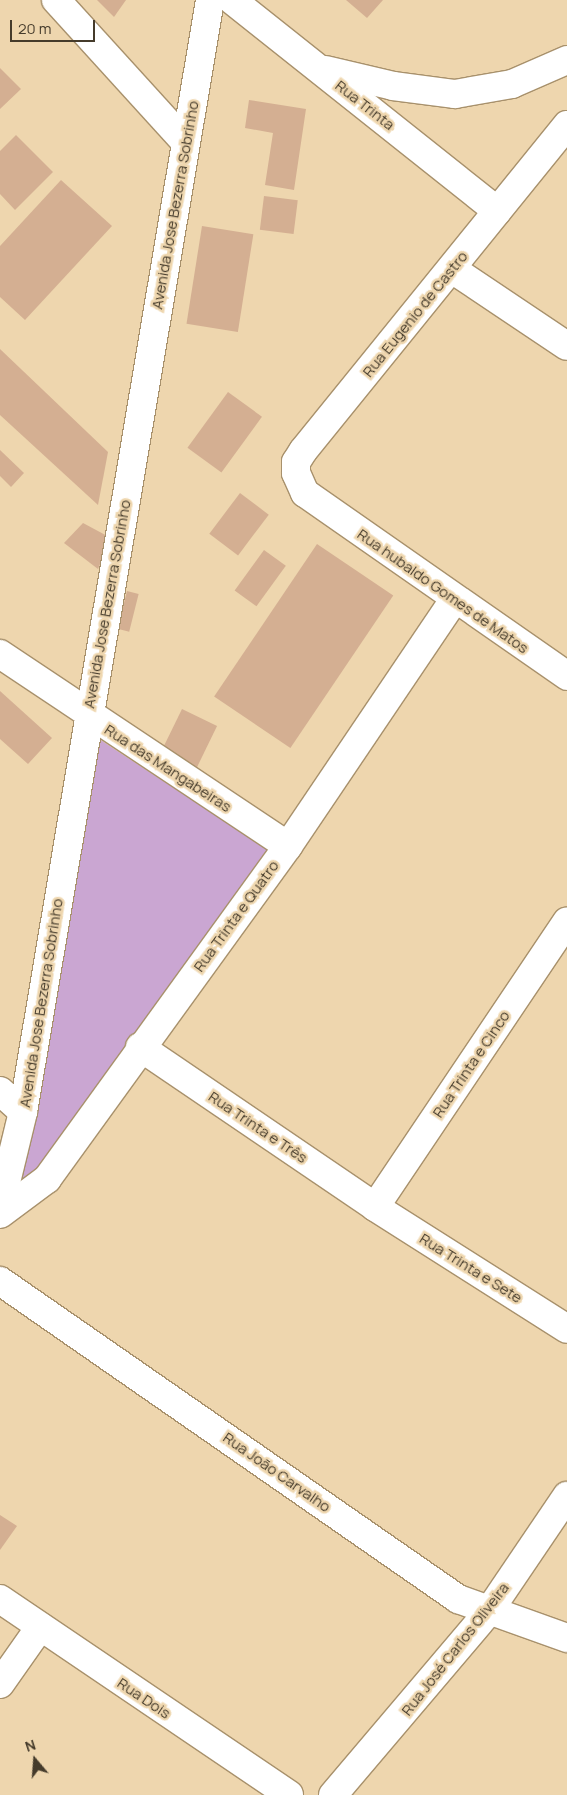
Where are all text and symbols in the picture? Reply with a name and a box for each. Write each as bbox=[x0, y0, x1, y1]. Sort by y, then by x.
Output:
scale bar bbox=[12, 10, 98, 42]
text: 20 m bbox=[18, 18, 51, 39]
street label: Rua Trinta bbox=[332, 76, 398, 134]
street label: Avenida Jose Bezerra Sobrinho bbox=[148, 99, 202, 311]
street label: Rua Eugenio de Castro bbox=[359, 247, 471, 381]
street label: Avenida Jose Bezerra Sobrinho bbox=[80, 498, 134, 710]
street label: Rua hubaldo Gomes de Matos bbox=[354, 525, 532, 657]
street label: Rua das Mangabeiras bbox=[101, 720, 235, 816]
street label: Rua Trinta e Quatro bbox=[190, 857, 282, 975]
street label: Avenida Jose Bezerra Sobrinho bbox=[16, 897, 66, 1109]
street label: Rua Trinta e Cinco bbox=[429, 1007, 513, 1121]
street label: Rua Trinta e Três bbox=[205, 1087, 311, 1167]
street label: Rua Trinta e Sete bbox=[416, 1229, 526, 1307]
street label: Rua João Carvalho bbox=[220, 1428, 334, 1516]
street label: Rua José Carlos Oliveira bbox=[398, 1579, 512, 1719]
street label: Rua Dois bbox=[114, 1674, 174, 1722]
north arrow bbox=[10, 1735, 60, 1785]
text: N bbox=[22, 1735, 38, 1756]

